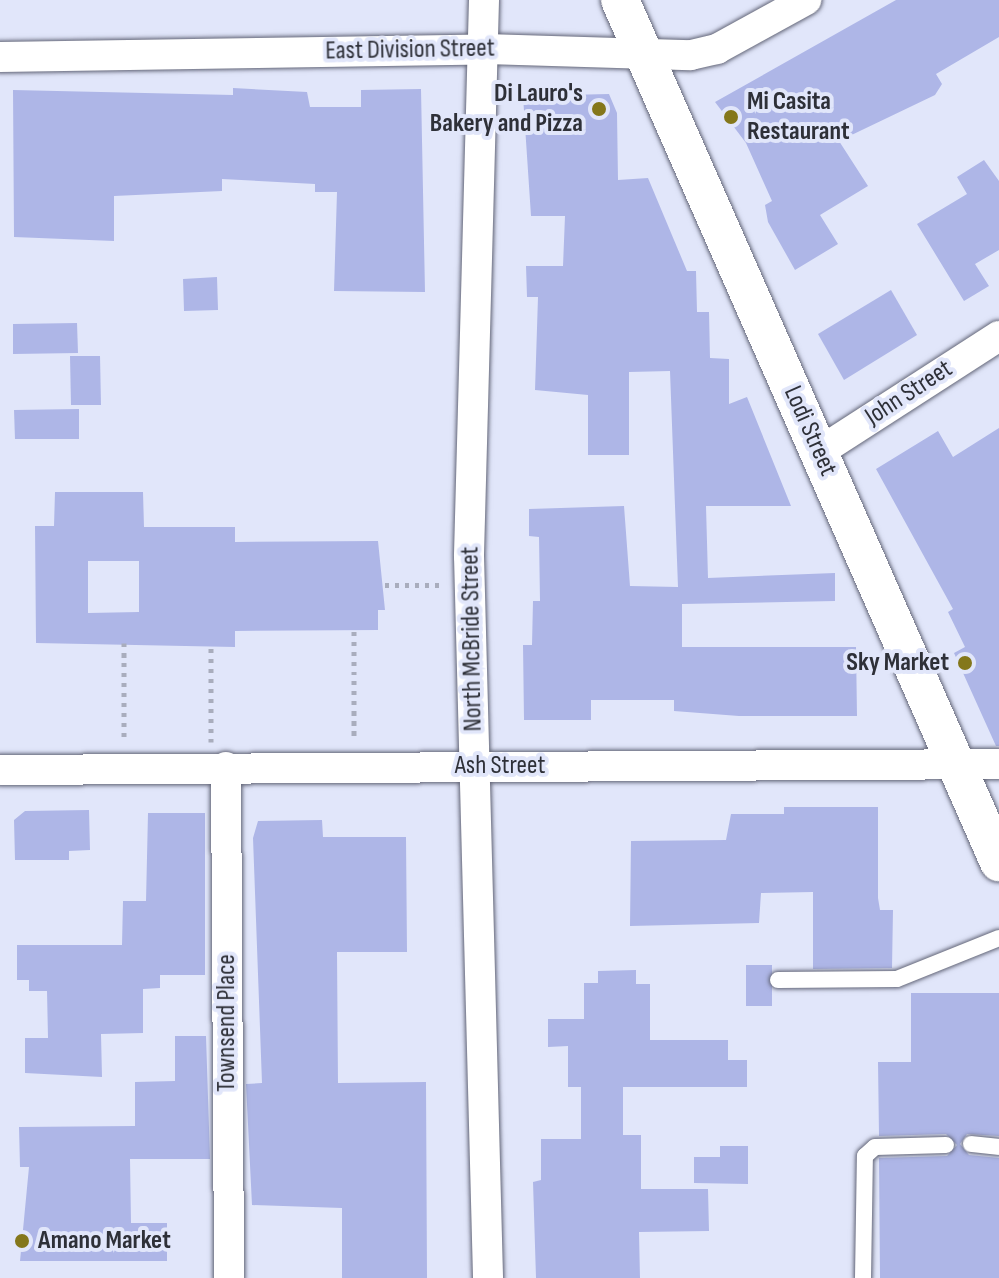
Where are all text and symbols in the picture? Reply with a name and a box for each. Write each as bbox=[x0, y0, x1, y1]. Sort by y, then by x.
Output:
street label: East Division Street bbox=[325, 33, 495, 67]
place label: Di Lauro's Bakery and Pizza bbox=[430, 78, 583, 140]
place label: Mi Casita Restaurant bbox=[747, 86, 850, 148]
marker: Di Lauro's Bakery and Pizza bbox=[590, 100, 608, 118]
marker: Mi Casita Restaurant bbox=[722, 108, 740, 126]
street label: John Street bbox=[860, 353, 958, 433]
street label: Lodi Street bbox=[776, 381, 844, 481]
street label: North McBride Street bbox=[455, 546, 489, 732]
place label: Sky Market bbox=[846, 647, 949, 679]
marker: Sky Market bbox=[956, 654, 974, 672]
street label: Ash Street bbox=[455, 750, 545, 782]
street label: Townsend Place bbox=[211, 954, 243, 1092]
place label: Amano Market bbox=[38, 1225, 171, 1257]
marker: Amano Market bbox=[13, 1232, 31, 1250]

